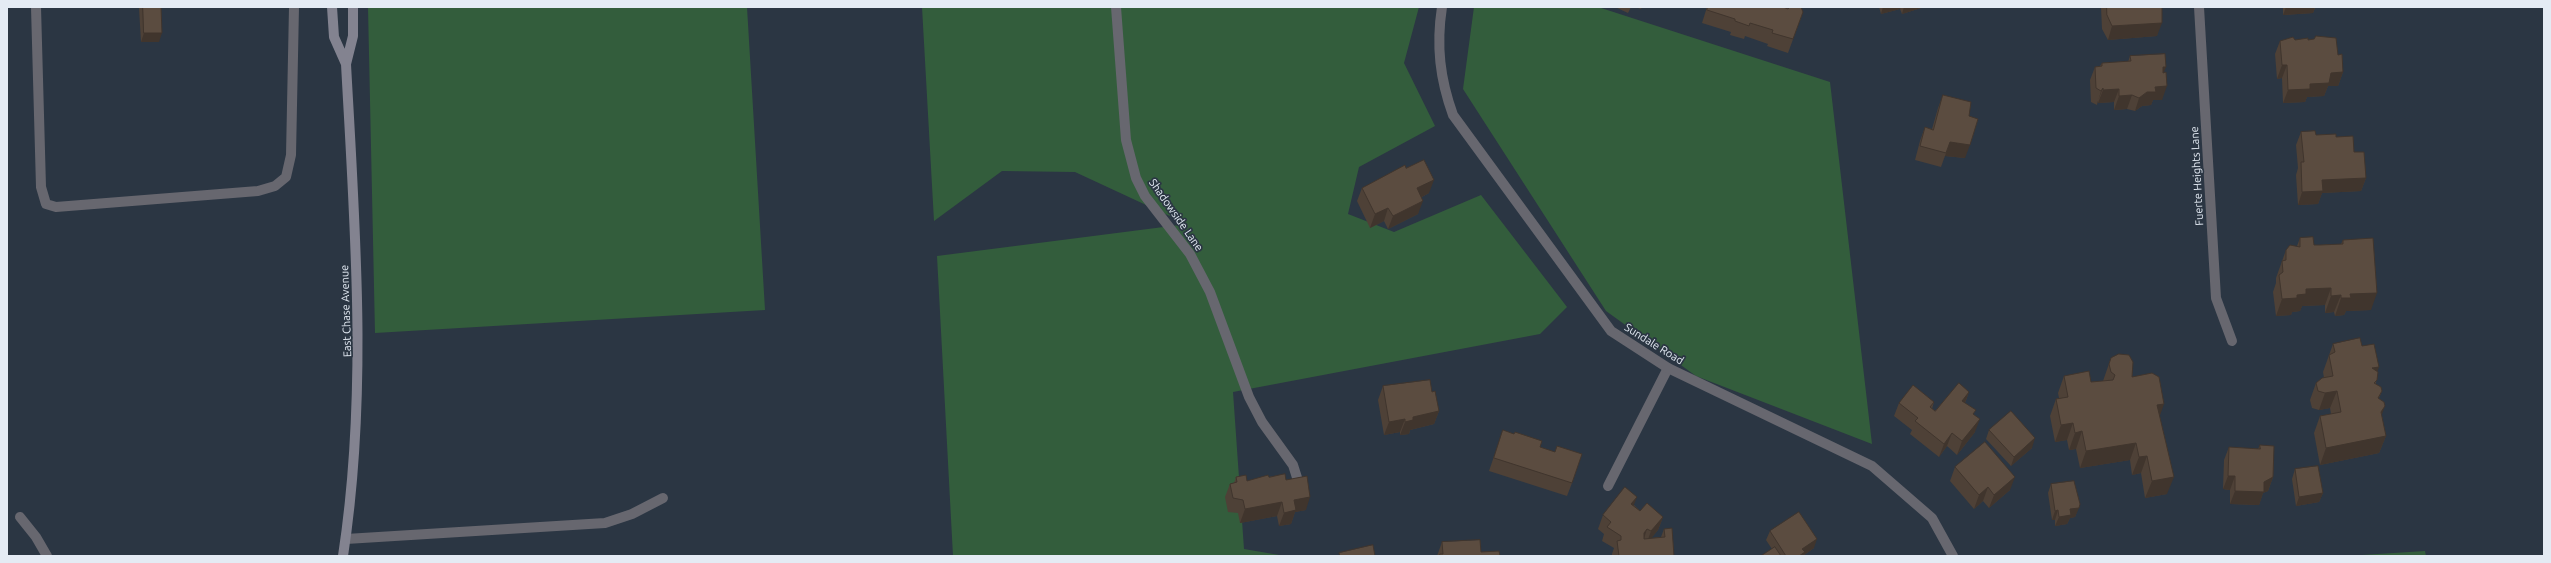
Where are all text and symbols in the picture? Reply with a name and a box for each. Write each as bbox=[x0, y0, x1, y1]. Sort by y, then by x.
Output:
street label: Fuerte Heights Lane bbox=[2188, 126, 2206, 226]
street label: Shadowside Lane bbox=[1146, 176, 1206, 254]
street label: East Chase Avenue bbox=[338, 265, 354, 357]
street label: Sundale Road bbox=[1622, 321, 1686, 367]

